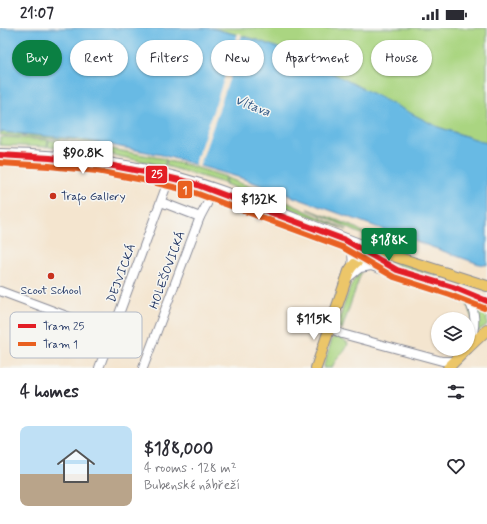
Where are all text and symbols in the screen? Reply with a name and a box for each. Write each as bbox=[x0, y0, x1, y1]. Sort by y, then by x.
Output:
text: 21:07 bbox=[20, 4, 54, 24]
chip: Buy bbox=[12, 40, 62, 76]
chip: Rent bbox=[70, 40, 128, 76]
chip: Filters bbox=[136, 40, 203, 76]
chip: New bbox=[211, 40, 264, 76]
chip: Apartment bbox=[272, 40, 363, 76]
chip: House bbox=[371, 40, 432, 76]
water label: Vltava bbox=[232, 92, 273, 121]
pin: $90.8K bbox=[50, 141, 116, 175]
text: $90.8K bbox=[63, 145, 103, 162]
line badge: 25 bbox=[145, 165, 168, 184]
text: 25 bbox=[151, 168, 163, 182]
line badge: 1 bbox=[177, 180, 193, 199]
text: 1 bbox=[183, 184, 188, 198]
pin: $132K bbox=[231, 187, 287, 221]
place label: Trafo Gallery bbox=[61, 189, 126, 206]
marker: Trafo Gallery bbox=[48, 191, 58, 201]
text: $132K bbox=[241, 191, 277, 208]
pin: $188K bbox=[361, 228, 417, 262]
street label: HOLEŠOVICKÁ bbox=[146, 229, 189, 311]
text: $188K bbox=[371, 232, 407, 249]
street label: DEJVICKÁ bbox=[104, 242, 140, 305]
marker: Scoot School bbox=[46, 271, 56, 281]
place label: Scoot School bbox=[20, 283, 82, 299]
pin: $115K bbox=[286, 307, 342, 341]
text: $115K bbox=[296, 311, 332, 328]
legend bbox=[10, 312, 142, 358]
map controls bbox=[431, 312, 475, 356]
button: layers bbox=[431, 312, 475, 356]
text: Tram 25 bbox=[43, 320, 84, 334]
text: Tram 1 bbox=[43, 338, 78, 352]
text: 4 homes bbox=[20, 381, 79, 403]
icon: filters bbox=[445, 381, 467, 403]
text: $188,000 bbox=[144, 438, 213, 460]
icon: home bbox=[52, 442, 100, 490]
icon: heart bbox=[445, 455, 467, 477]
text: 4 rooms · 128 m² bbox=[144, 460, 236, 477]
text: Bubenské nábřeží bbox=[144, 477, 240, 494]

